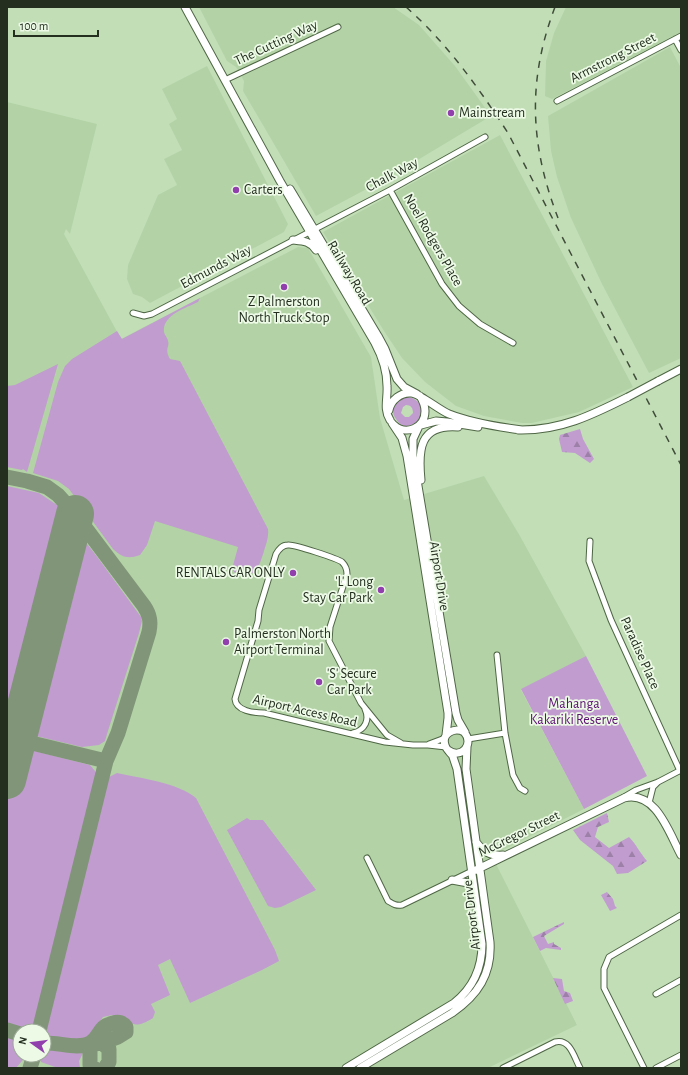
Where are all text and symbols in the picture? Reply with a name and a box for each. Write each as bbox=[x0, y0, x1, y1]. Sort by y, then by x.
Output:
scale bar bbox=[14, 12, 98, 38]
street label: The Cutting Way bbox=[232, 18, 320, 68]
text: 100 m bbox=[20, 20, 48, 32]
street label: Armstrong Street bbox=[568, 30, 658, 86]
place label: Mainstream bbox=[459, 106, 525, 120]
marker: Mainstream bbox=[446, 108, 456, 118]
street label: Chalk Way bbox=[363, 155, 421, 195]
place label: Carters bbox=[244, 183, 283, 197]
marker: Carters bbox=[231, 185, 241, 195]
street label: Noel Rodgers Place bbox=[401, 191, 465, 289]
street label: Railway Road bbox=[324, 238, 374, 308]
street label: Edmunds Way bbox=[178, 243, 254, 291]
marker: Z Palmerston North Truck Stop bbox=[279, 282, 289, 292]
place label: Z Palmerston North Truck Stop bbox=[238, 295, 330, 325]
street label: Airport Drive bbox=[427, 540, 451, 612]
place label: RENTALS CAR ONLY bbox=[176, 566, 286, 580]
marker: RENTALS CAR ONLY bbox=[288, 568, 298, 578]
place label: 'L' Long Stay Car Park bbox=[303, 575, 374, 605]
marker: 'L' Long Stay Car Park bbox=[376, 585, 386, 595]
street label: Paradise Place bbox=[618, 615, 662, 691]
place label: Palmerston North Airport Terminal bbox=[234, 627, 331, 657]
marker: Palmerston North Airport Terminal bbox=[221, 637, 231, 647]
place label: 'S' Secure Car Park bbox=[327, 667, 377, 697]
marker: 'S' Secure Car Park bbox=[314, 677, 324, 687]
street label: Airport Access Road bbox=[251, 692, 359, 730]
park label: Mahanga Kakariki Reserve bbox=[530, 697, 618, 727]
street label: McGregor Street bbox=[476, 808, 562, 860]
street label: Airport Drive bbox=[461, 879, 483, 951]
north arrow bbox=[12, 1023, 52, 1063]
text: N bbox=[17, 1036, 29, 1046]

